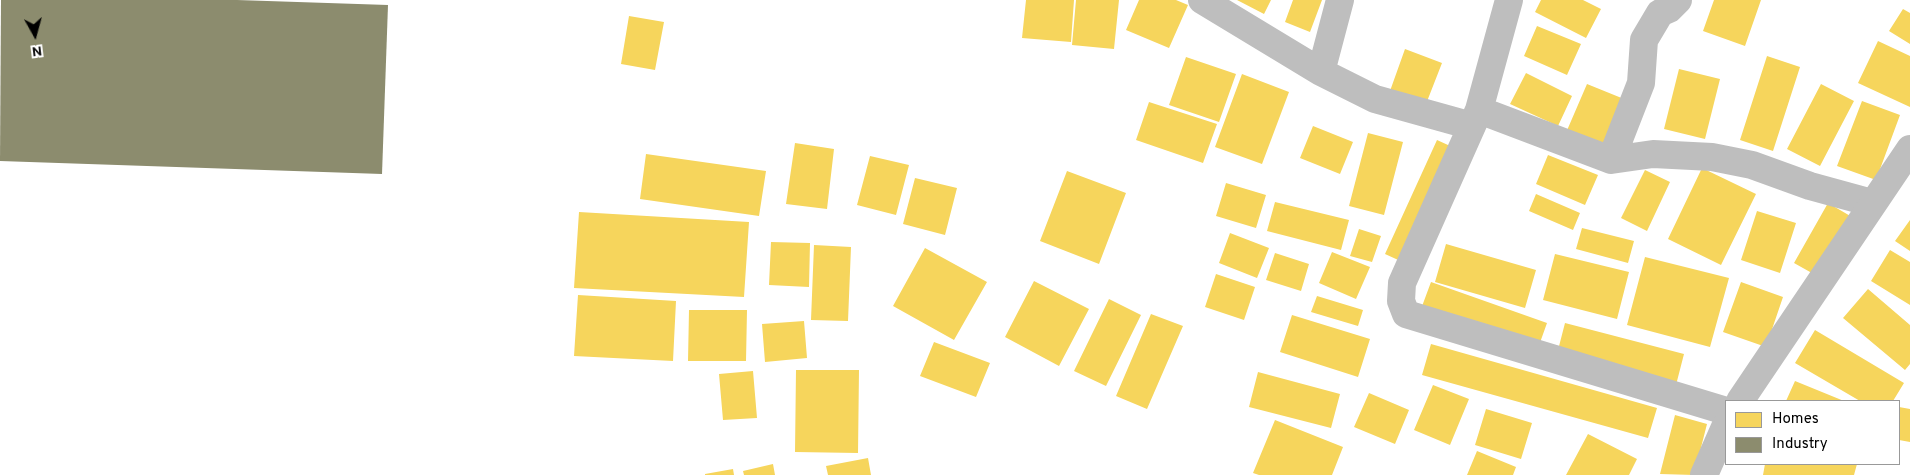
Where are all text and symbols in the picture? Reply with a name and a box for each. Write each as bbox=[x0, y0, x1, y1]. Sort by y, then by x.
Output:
north arrow bbox=[10, 10, 60, 60]
text: N bbox=[31, 41, 43, 59]
legend bbox=[1725, 400, 1900, 465]
text: Homes bbox=[1772, 410, 1819, 429]
text: Industry bbox=[1772, 435, 1828, 454]

